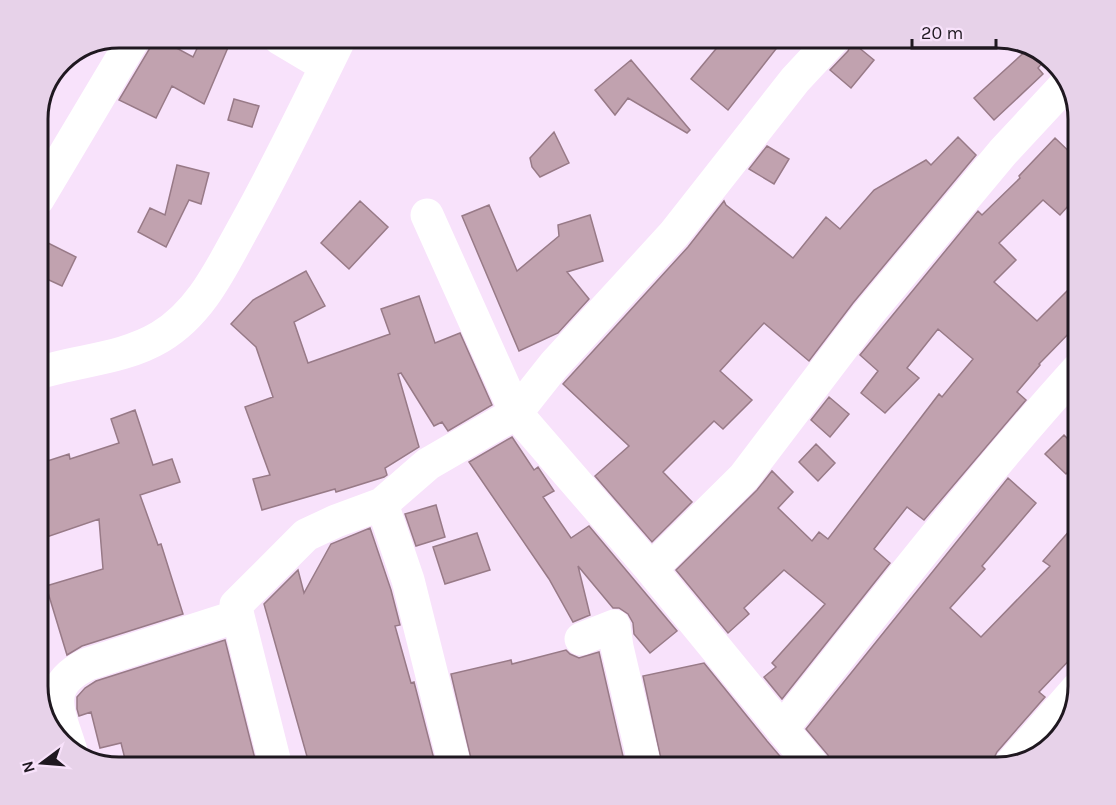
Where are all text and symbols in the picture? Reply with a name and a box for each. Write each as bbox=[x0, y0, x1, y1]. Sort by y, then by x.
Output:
scale bar bbox=[912, 12, 996, 50]
text: 20 m bbox=[921, 22, 963, 44]
north arrow bbox=[12, 733, 72, 793]
text: N bbox=[17, 759, 39, 775]

